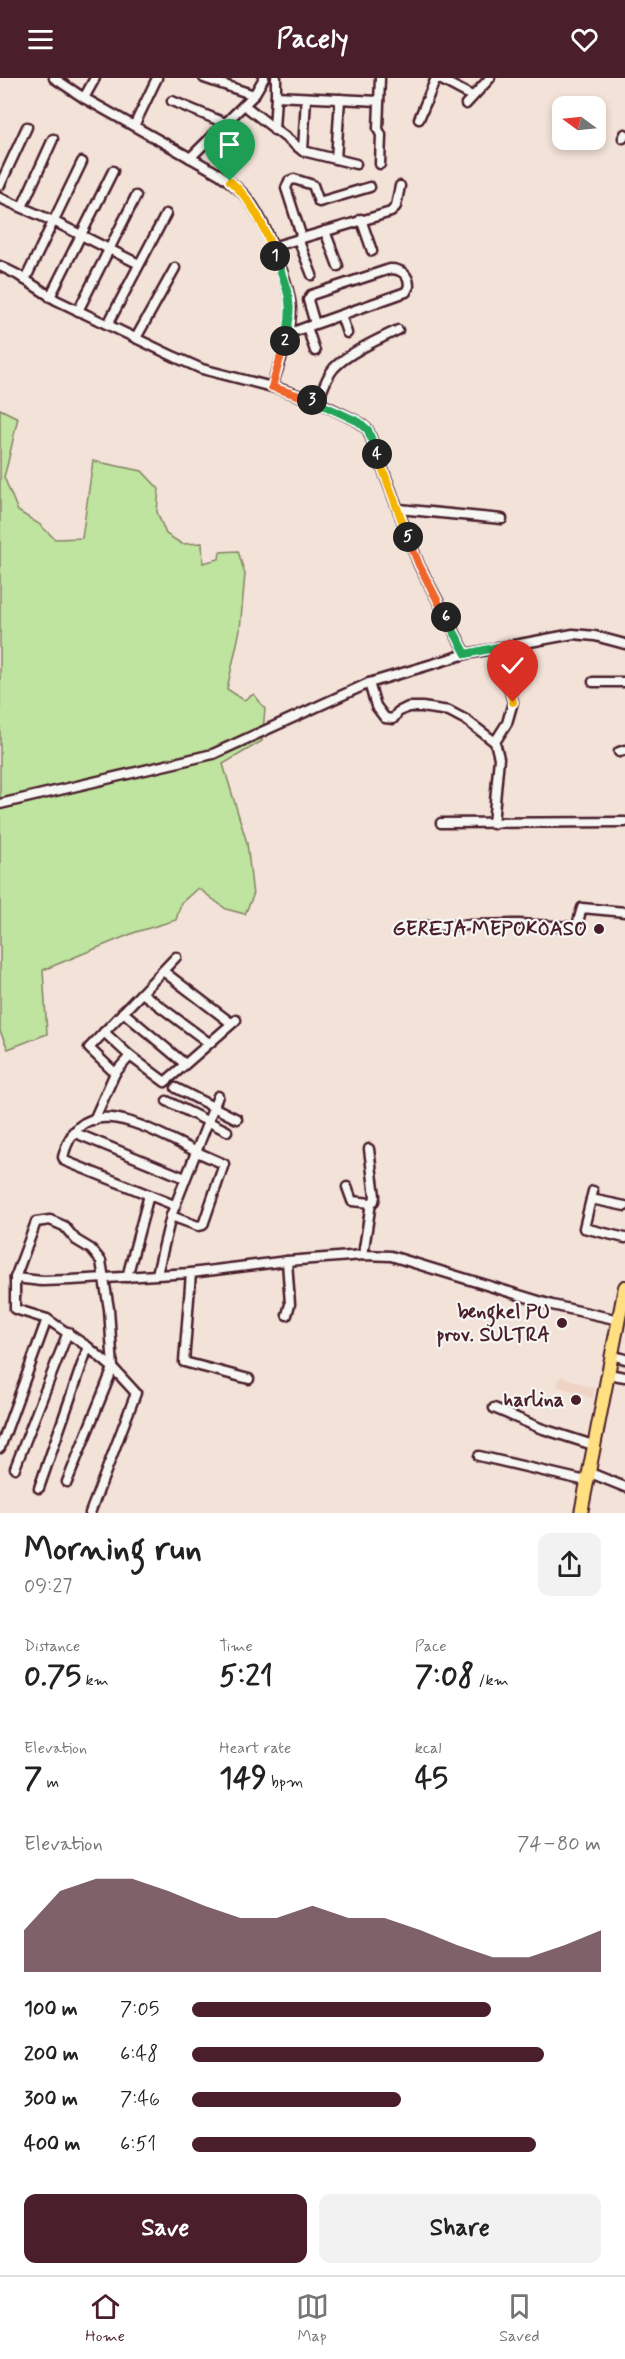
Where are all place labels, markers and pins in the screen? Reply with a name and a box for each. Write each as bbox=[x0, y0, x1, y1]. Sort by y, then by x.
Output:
pin bbox=[204, 119, 255, 181]
pin: 1 bbox=[260, 241, 290, 271]
pin: 2 bbox=[270, 326, 300, 356]
pin: 3 bbox=[297, 385, 327, 415]
pin: 4 bbox=[362, 439, 392, 469]
pin: 5 bbox=[393, 522, 423, 552]
pin: 6 bbox=[431, 602, 461, 632]
pin bbox=[487, 640, 538, 702]
place label: GEREJA MEPOKOASO bbox=[392, 916, 587, 943]
marker: GEREJA MEPOKOASO bbox=[592, 922, 606, 936]
place label: bengkel PU prov. SULTRA bbox=[437, 1299, 550, 1349]
marker: bengkel PU prov. SULTRA bbox=[555, 1316, 569, 1330]
place label: harlina bbox=[503, 1387, 564, 1414]
marker: harlina bbox=[569, 1393, 583, 1407]

